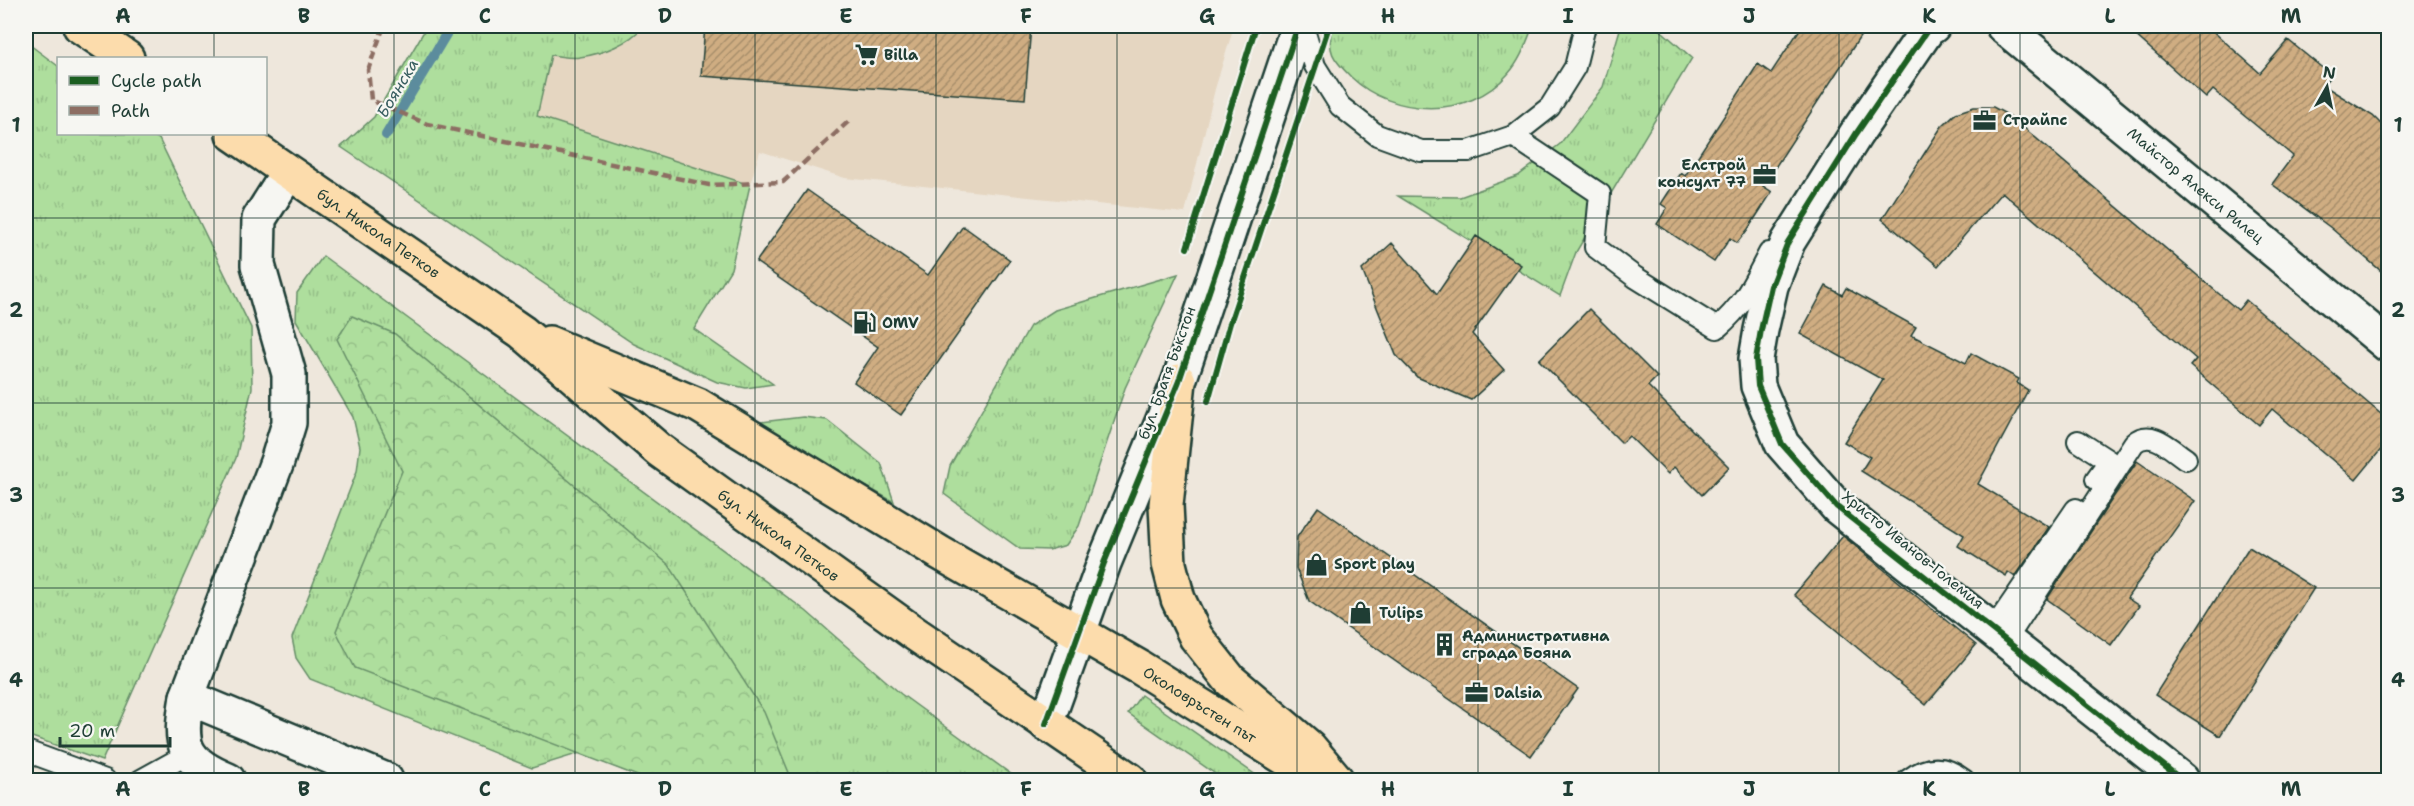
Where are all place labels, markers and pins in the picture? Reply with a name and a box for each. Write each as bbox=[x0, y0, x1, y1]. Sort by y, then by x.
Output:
supermarket icon: Billa bbox=[853, 42, 879, 68]
place label: Billa bbox=[884, 45, 919, 65]
office icon: Страйпс bbox=[1972, 107, 1998, 133]
place label: Страйпс bbox=[2003, 110, 2067, 130]
place label: Елстрой консулт 77 bbox=[1658, 155, 1747, 192]
office icon: Елстрой консулт 77 bbox=[1751, 161, 1777, 187]
fuel station icon: OMV bbox=[851, 310, 877, 336]
place label: OMV bbox=[882, 313, 919, 333]
shop icon: Sport play bbox=[1303, 551, 1329, 577]
place label: Sport play bbox=[1334, 554, 1415, 574]
shop icon: Tulips bbox=[1348, 600, 1374, 626]
place label: Tulips bbox=[1379, 603, 1423, 623]
place label: Административна сграда Бояна bbox=[1462, 626, 1610, 663]
building icon: Административна сграда Бояна bbox=[1431, 632, 1457, 658]
office icon: Dalsia bbox=[1463, 680, 1489, 706]
place label: Dalsia bbox=[1494, 683, 1543, 703]

